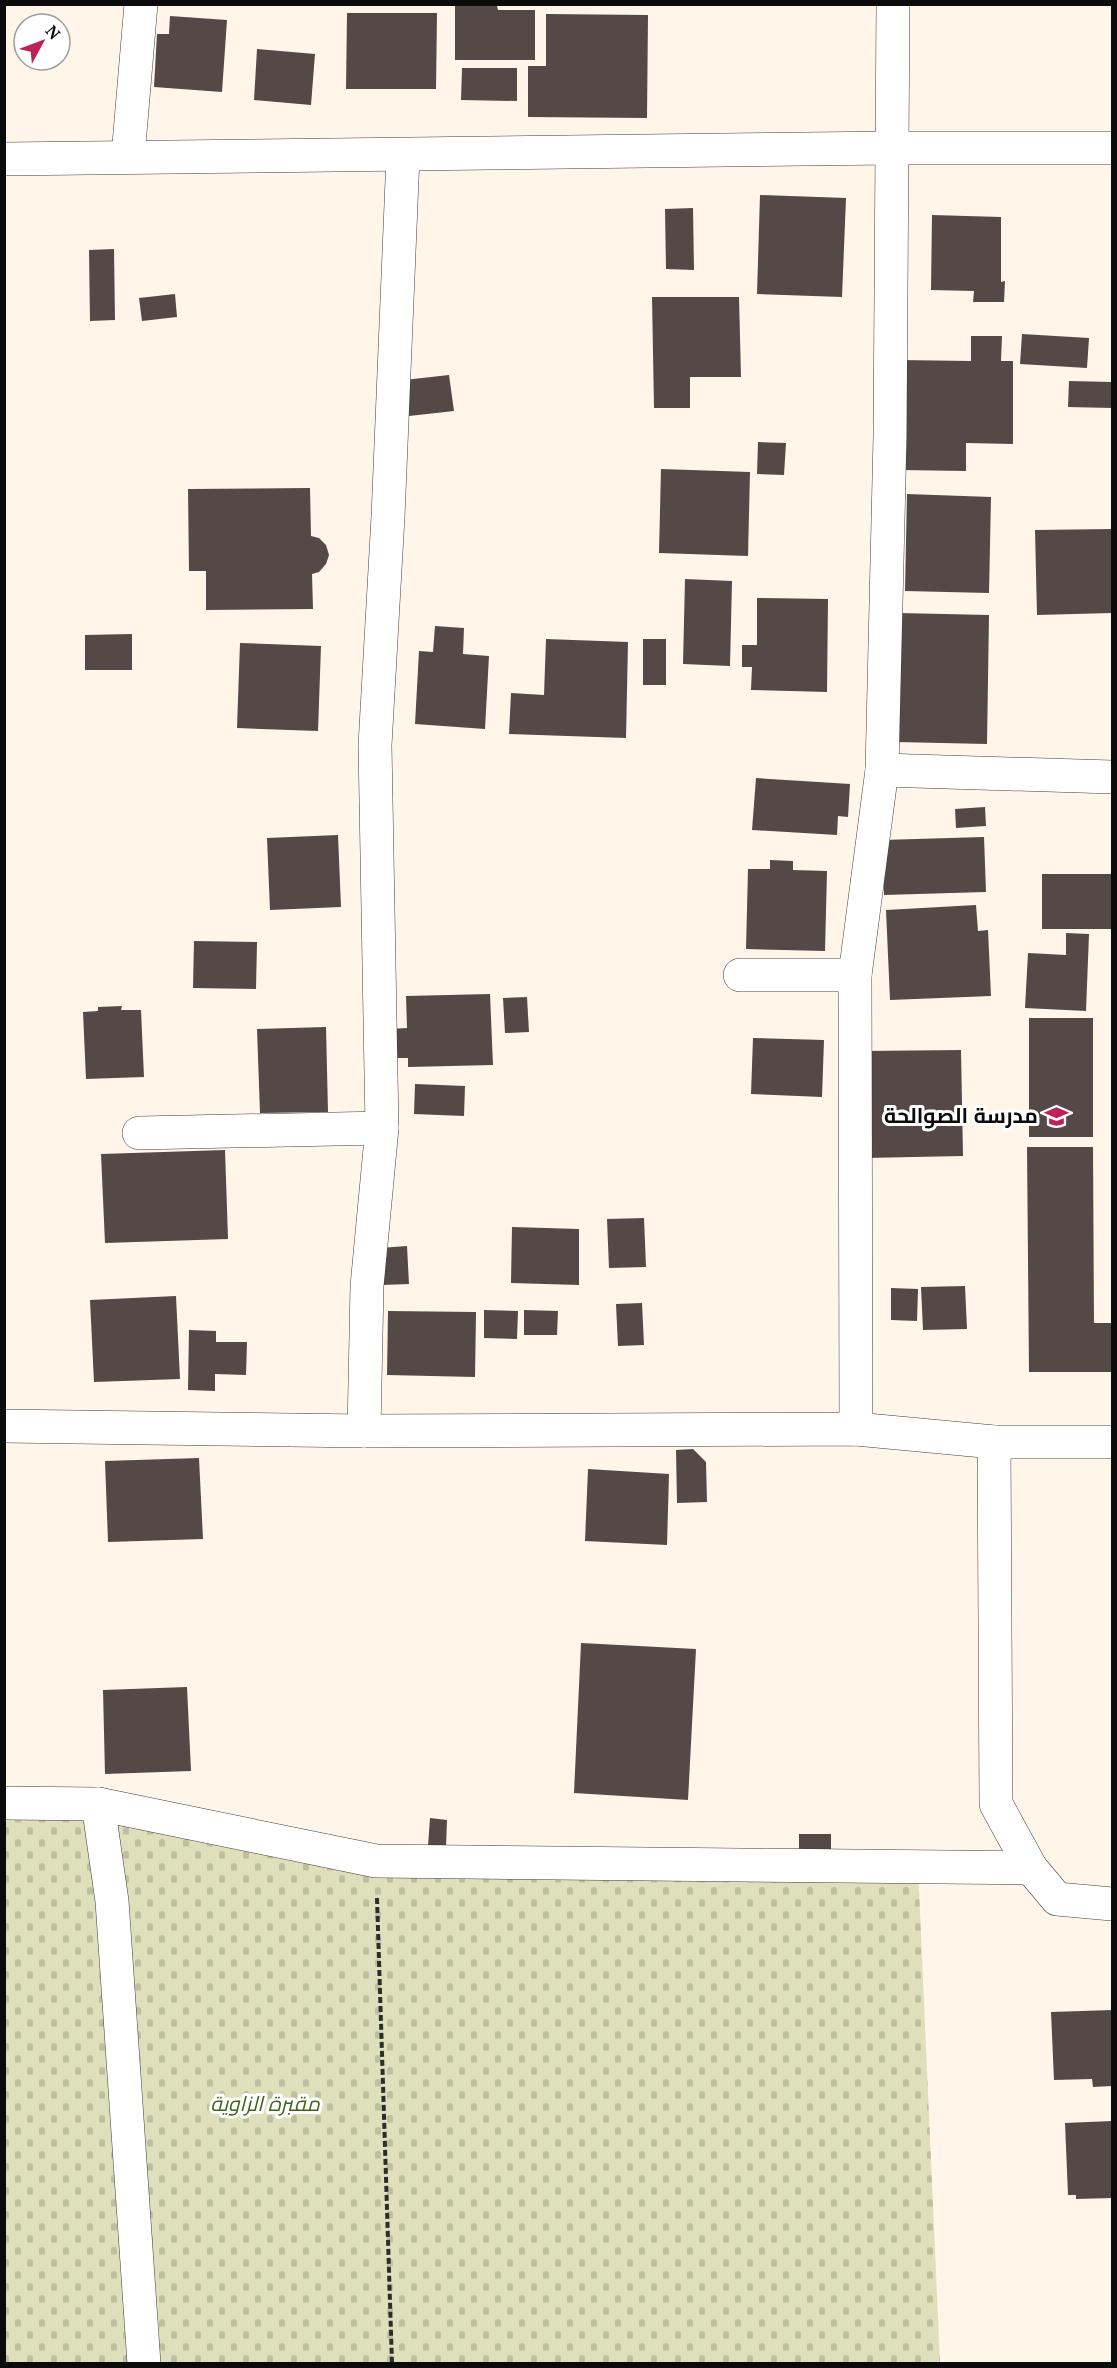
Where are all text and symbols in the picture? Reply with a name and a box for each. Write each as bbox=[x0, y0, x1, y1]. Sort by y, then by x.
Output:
north arrow bbox=[12, 12, 72, 72]
text: N bbox=[41, 20, 66, 44]
place label: مدرسة الصوالحة bbox=[884, 1101, 1038, 1129]
school or university icon: مدرسة الصوالحة bbox=[1043, 1103, 1069, 1129]
park label: مقبرة الزاوية bbox=[210, 2089, 320, 2117]

